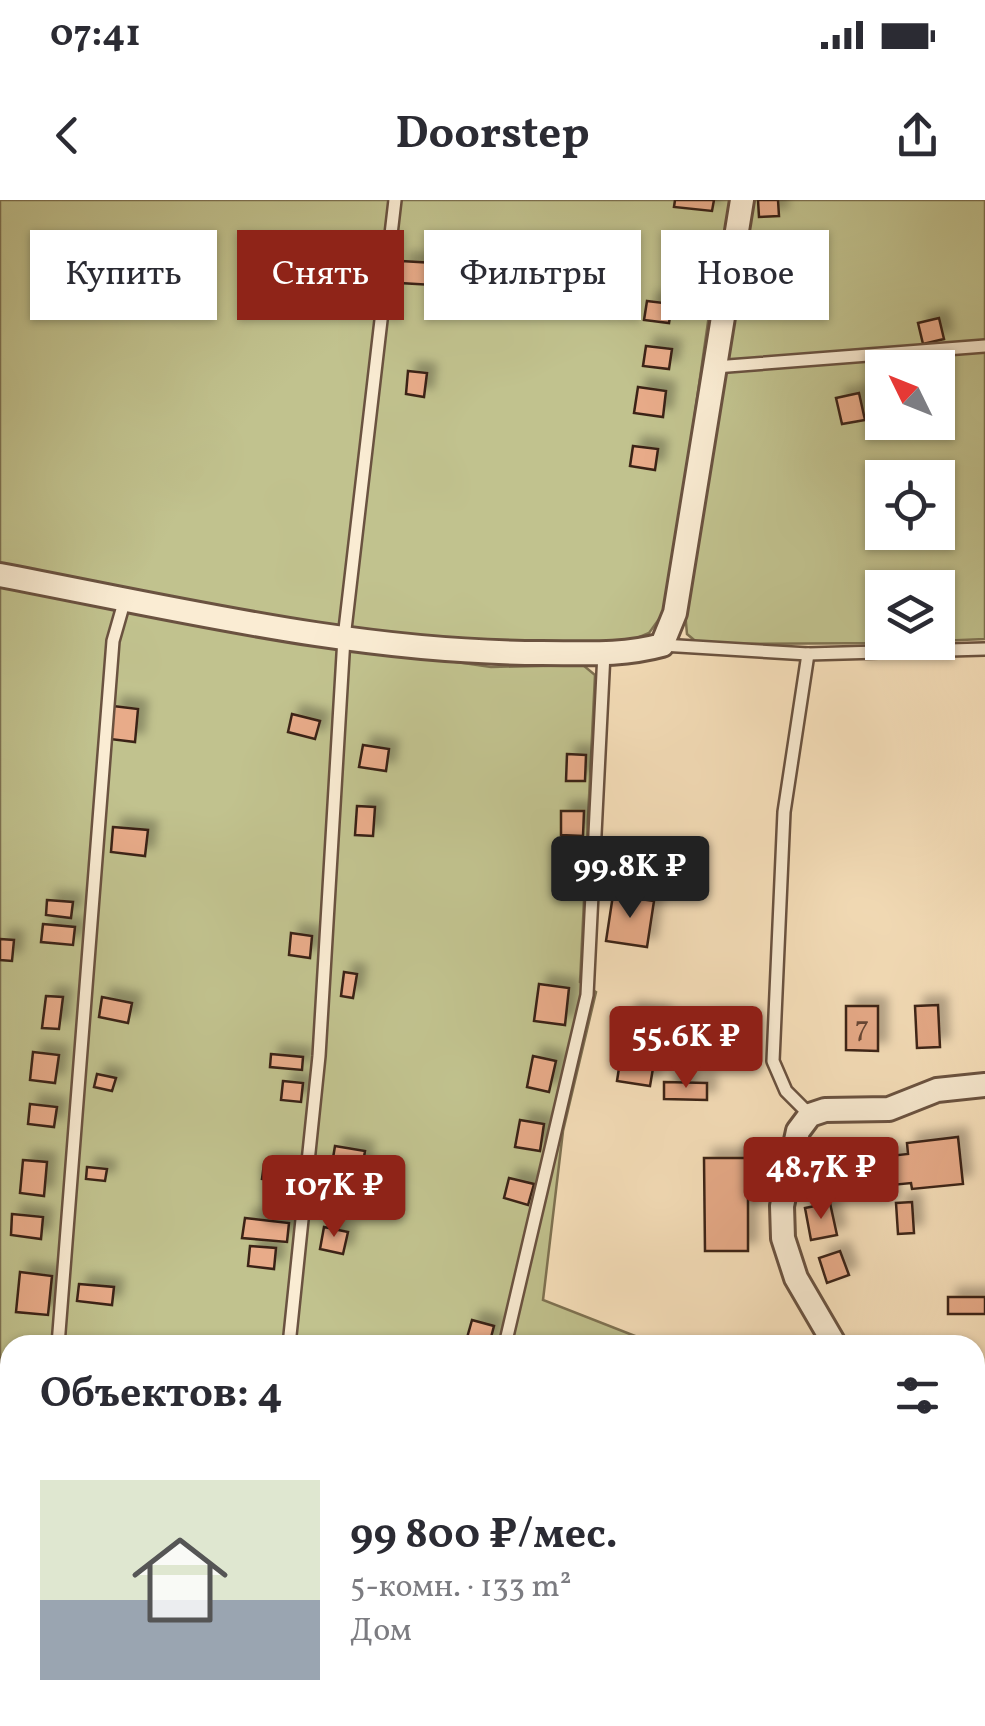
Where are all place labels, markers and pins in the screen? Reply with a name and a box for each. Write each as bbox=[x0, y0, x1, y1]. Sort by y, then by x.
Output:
pin: 99.8K ₽ bbox=[538, 836, 722, 921]
pin: 55.6K ₽ bbox=[594, 1006, 778, 1091]
pin: 48.7K ₽ bbox=[729, 1137, 913, 1222]
pin: 107K ₽ bbox=[253, 1155, 415, 1240]

